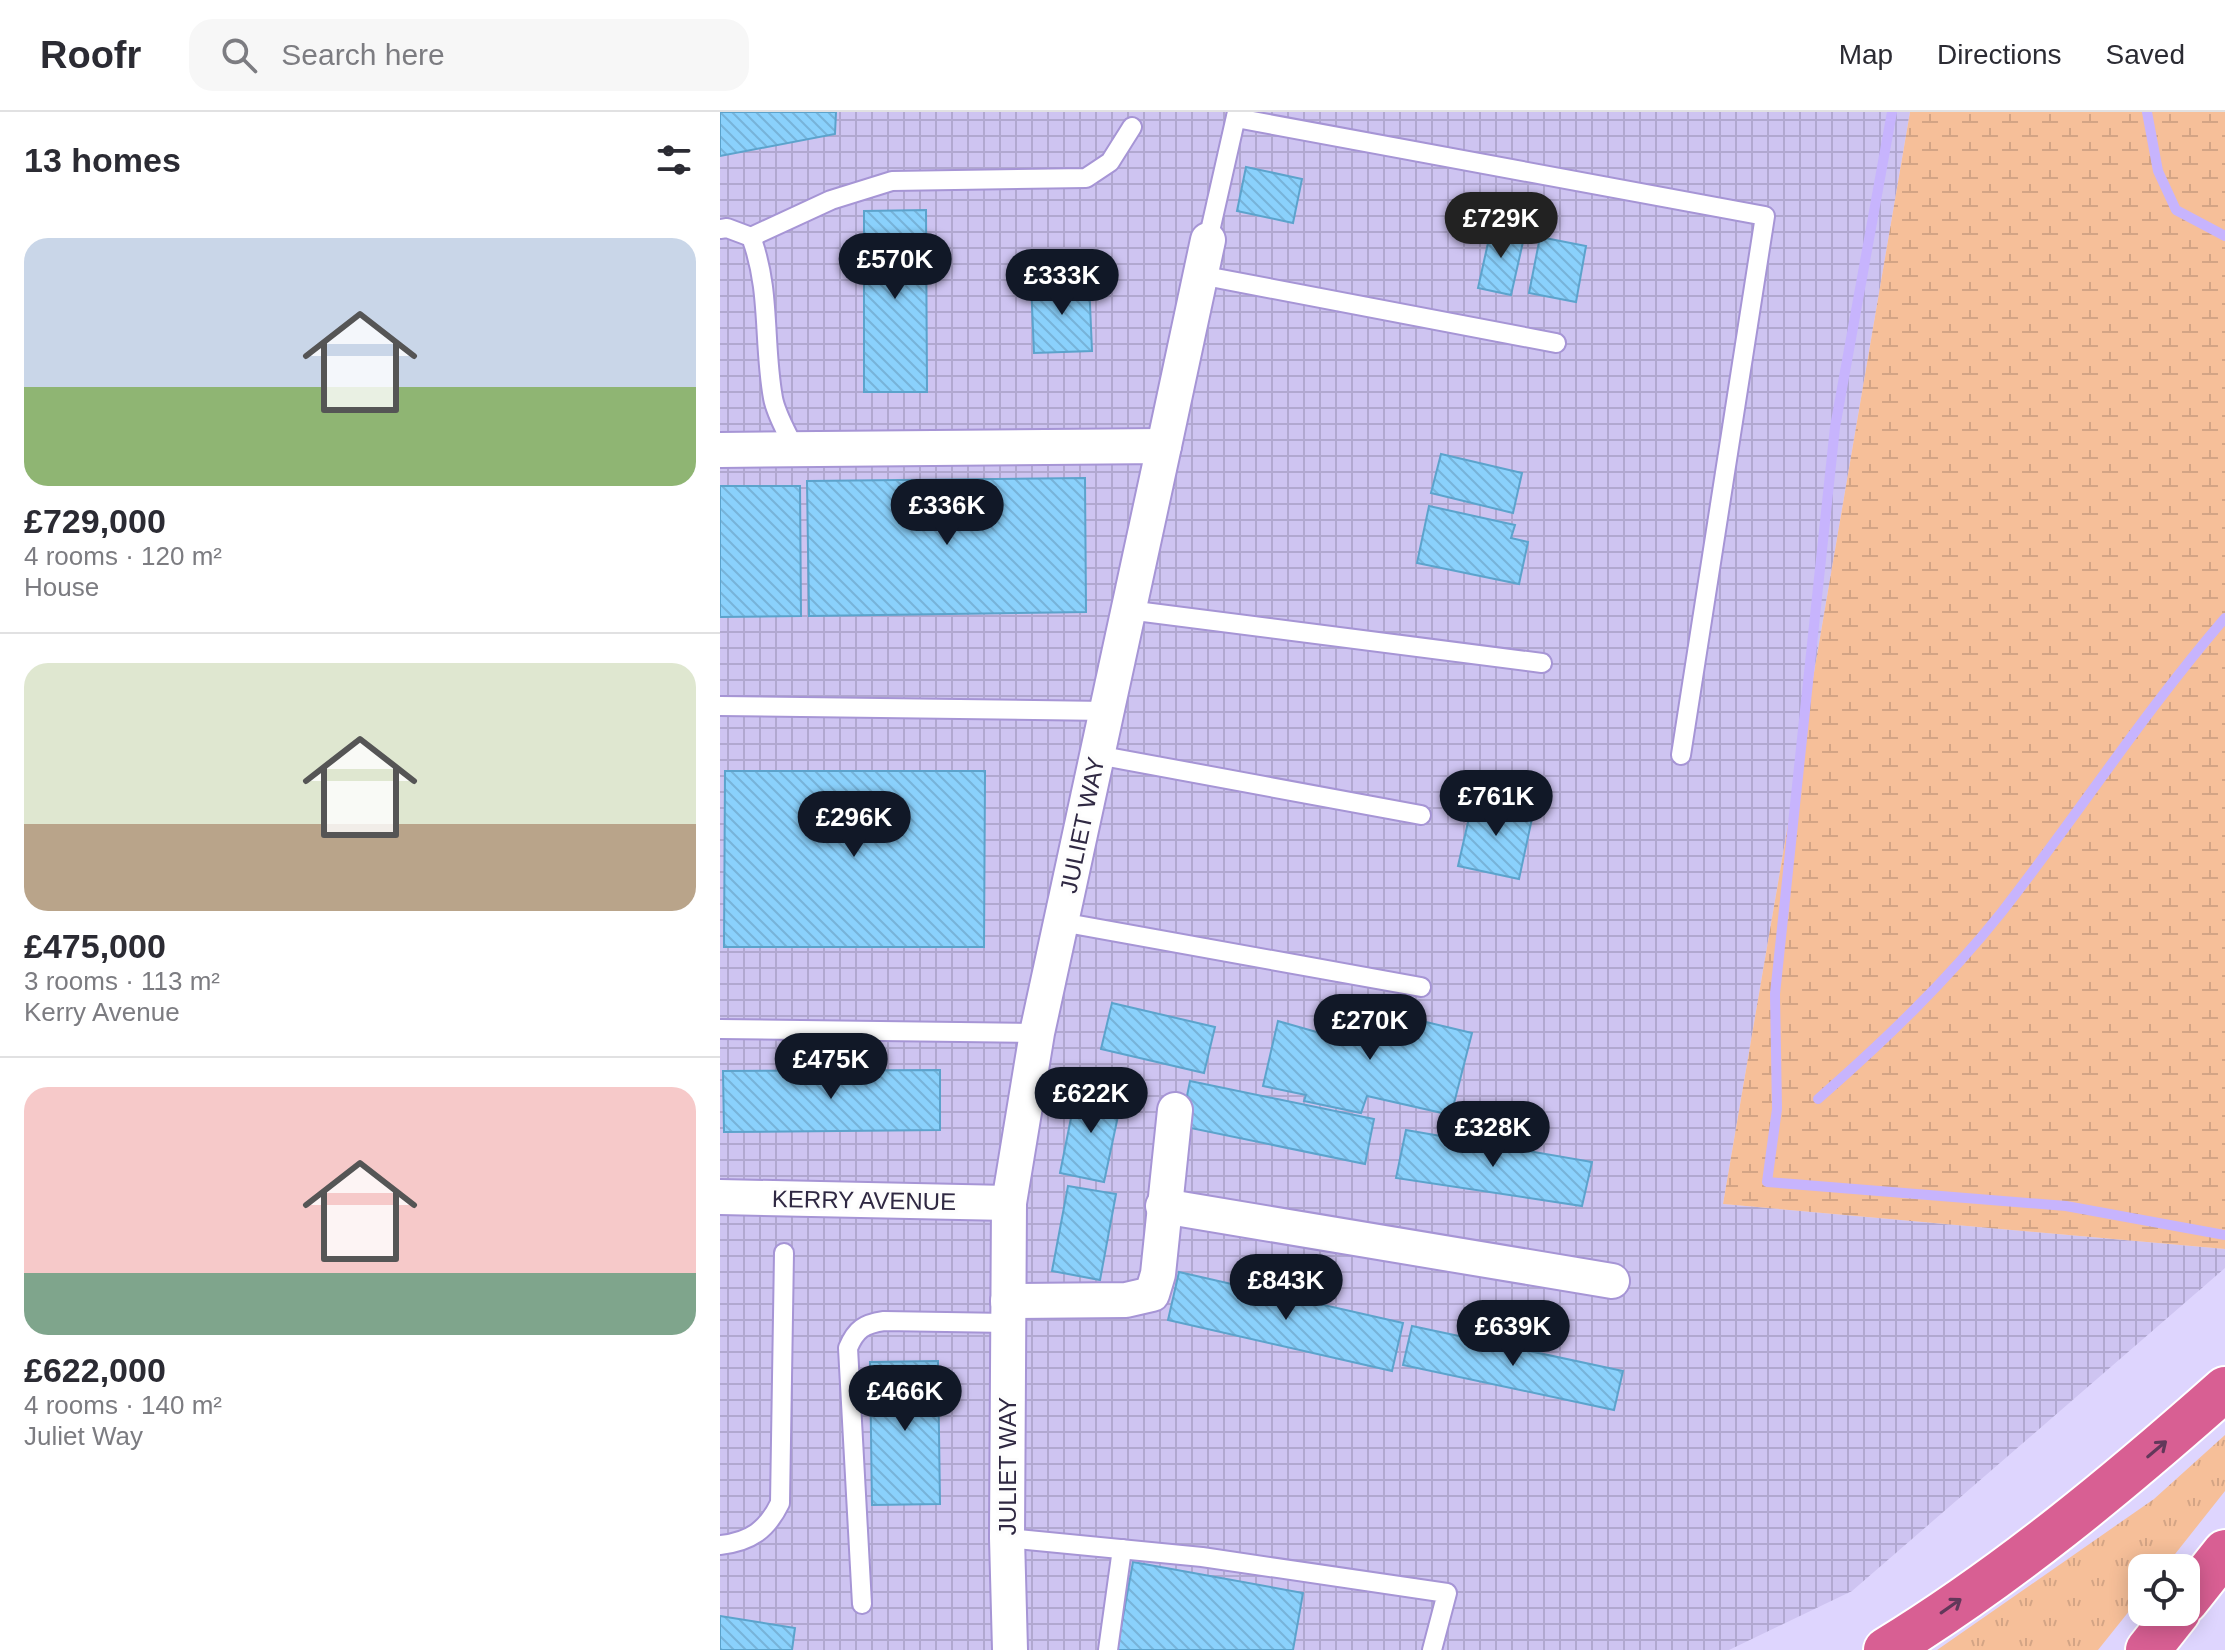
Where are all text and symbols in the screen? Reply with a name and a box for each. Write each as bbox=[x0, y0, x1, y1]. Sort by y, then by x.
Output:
search box bbox=[189, 19, 749, 91]
icon: search bbox=[217, 33, 261, 77]
text: Roofr bbox=[40, 34, 141, 76]
text: Search here bbox=[281, 38, 445, 71]
text: Map bbox=[1839, 39, 1893, 70]
text: Directions bbox=[1937, 39, 2062, 70]
text: Saved bbox=[2106, 39, 2185, 70]
icon: filters bbox=[652, 138, 696, 182]
text: 13 homes bbox=[24, 141, 181, 179]
pin: £729K bbox=[1445, 192, 1557, 260]
text: £729K bbox=[1463, 203, 1539, 233]
pin: £570K bbox=[839, 233, 951, 301]
text: £570K bbox=[857, 244, 933, 274]
pin: £333K bbox=[1006, 249, 1118, 317]
text: £333K bbox=[1024, 260, 1100, 290]
icon: home bbox=[288, 290, 432, 434]
pin: £336K bbox=[891, 479, 1003, 547]
text: £336K bbox=[909, 490, 985, 520]
text: £729,000 bbox=[24, 502, 166, 540]
text: 4 rooms · 120 m² bbox=[24, 541, 222, 571]
text: House bbox=[24, 572, 99, 602]
icon: home bbox=[288, 715, 432, 859]
street label: JULIET WAY bbox=[1054, 755, 1110, 895]
pin: £761K bbox=[1440, 770, 1552, 838]
text: £761K bbox=[1458, 781, 1534, 811]
pin: £296K bbox=[798, 791, 910, 859]
text: £296K bbox=[816, 802, 892, 832]
text: £475,000 bbox=[24, 927, 166, 965]
text: 3 rooms · 113 m² bbox=[24, 966, 220, 996]
pin: £270K bbox=[1314, 994, 1426, 1062]
text: Kerry Avenue bbox=[24, 997, 180, 1027]
text: £270K bbox=[1332, 1005, 1408, 1035]
pin: £475K bbox=[775, 1033, 887, 1101]
text: £475K bbox=[793, 1044, 869, 1074]
pin: £622K bbox=[1035, 1067, 1147, 1135]
text: £622K bbox=[1053, 1078, 1129, 1108]
pin: £328K bbox=[1437, 1101, 1549, 1169]
text: £328K bbox=[1455, 1112, 1531, 1142]
icon: home bbox=[288, 1139, 432, 1283]
street label: KERRY AVENUE bbox=[772, 1185, 956, 1215]
pin: £843K bbox=[1230, 1254, 1342, 1322]
text: £843K bbox=[1248, 1265, 1324, 1295]
pin: £639K bbox=[1457, 1300, 1569, 1368]
text: £639K bbox=[1475, 1311, 1551, 1341]
text: £622,000 bbox=[24, 1351, 166, 1389]
pin: £466K bbox=[849, 1365, 961, 1433]
text: £466K bbox=[867, 1376, 943, 1406]
text: 4 rooms · 140 m² bbox=[24, 1390, 222, 1420]
street label: JULIET WAY bbox=[994, 1397, 1021, 1535]
text: Juliet Way bbox=[24, 1421, 143, 1451]
one-way arrow bbox=[2147, 1440, 2167, 1458]
map controls bbox=[2128, 1554, 2200, 1626]
button: locate bbox=[2128, 1554, 2200, 1626]
one-way arrow bbox=[1939, 1598, 1961, 1614]

